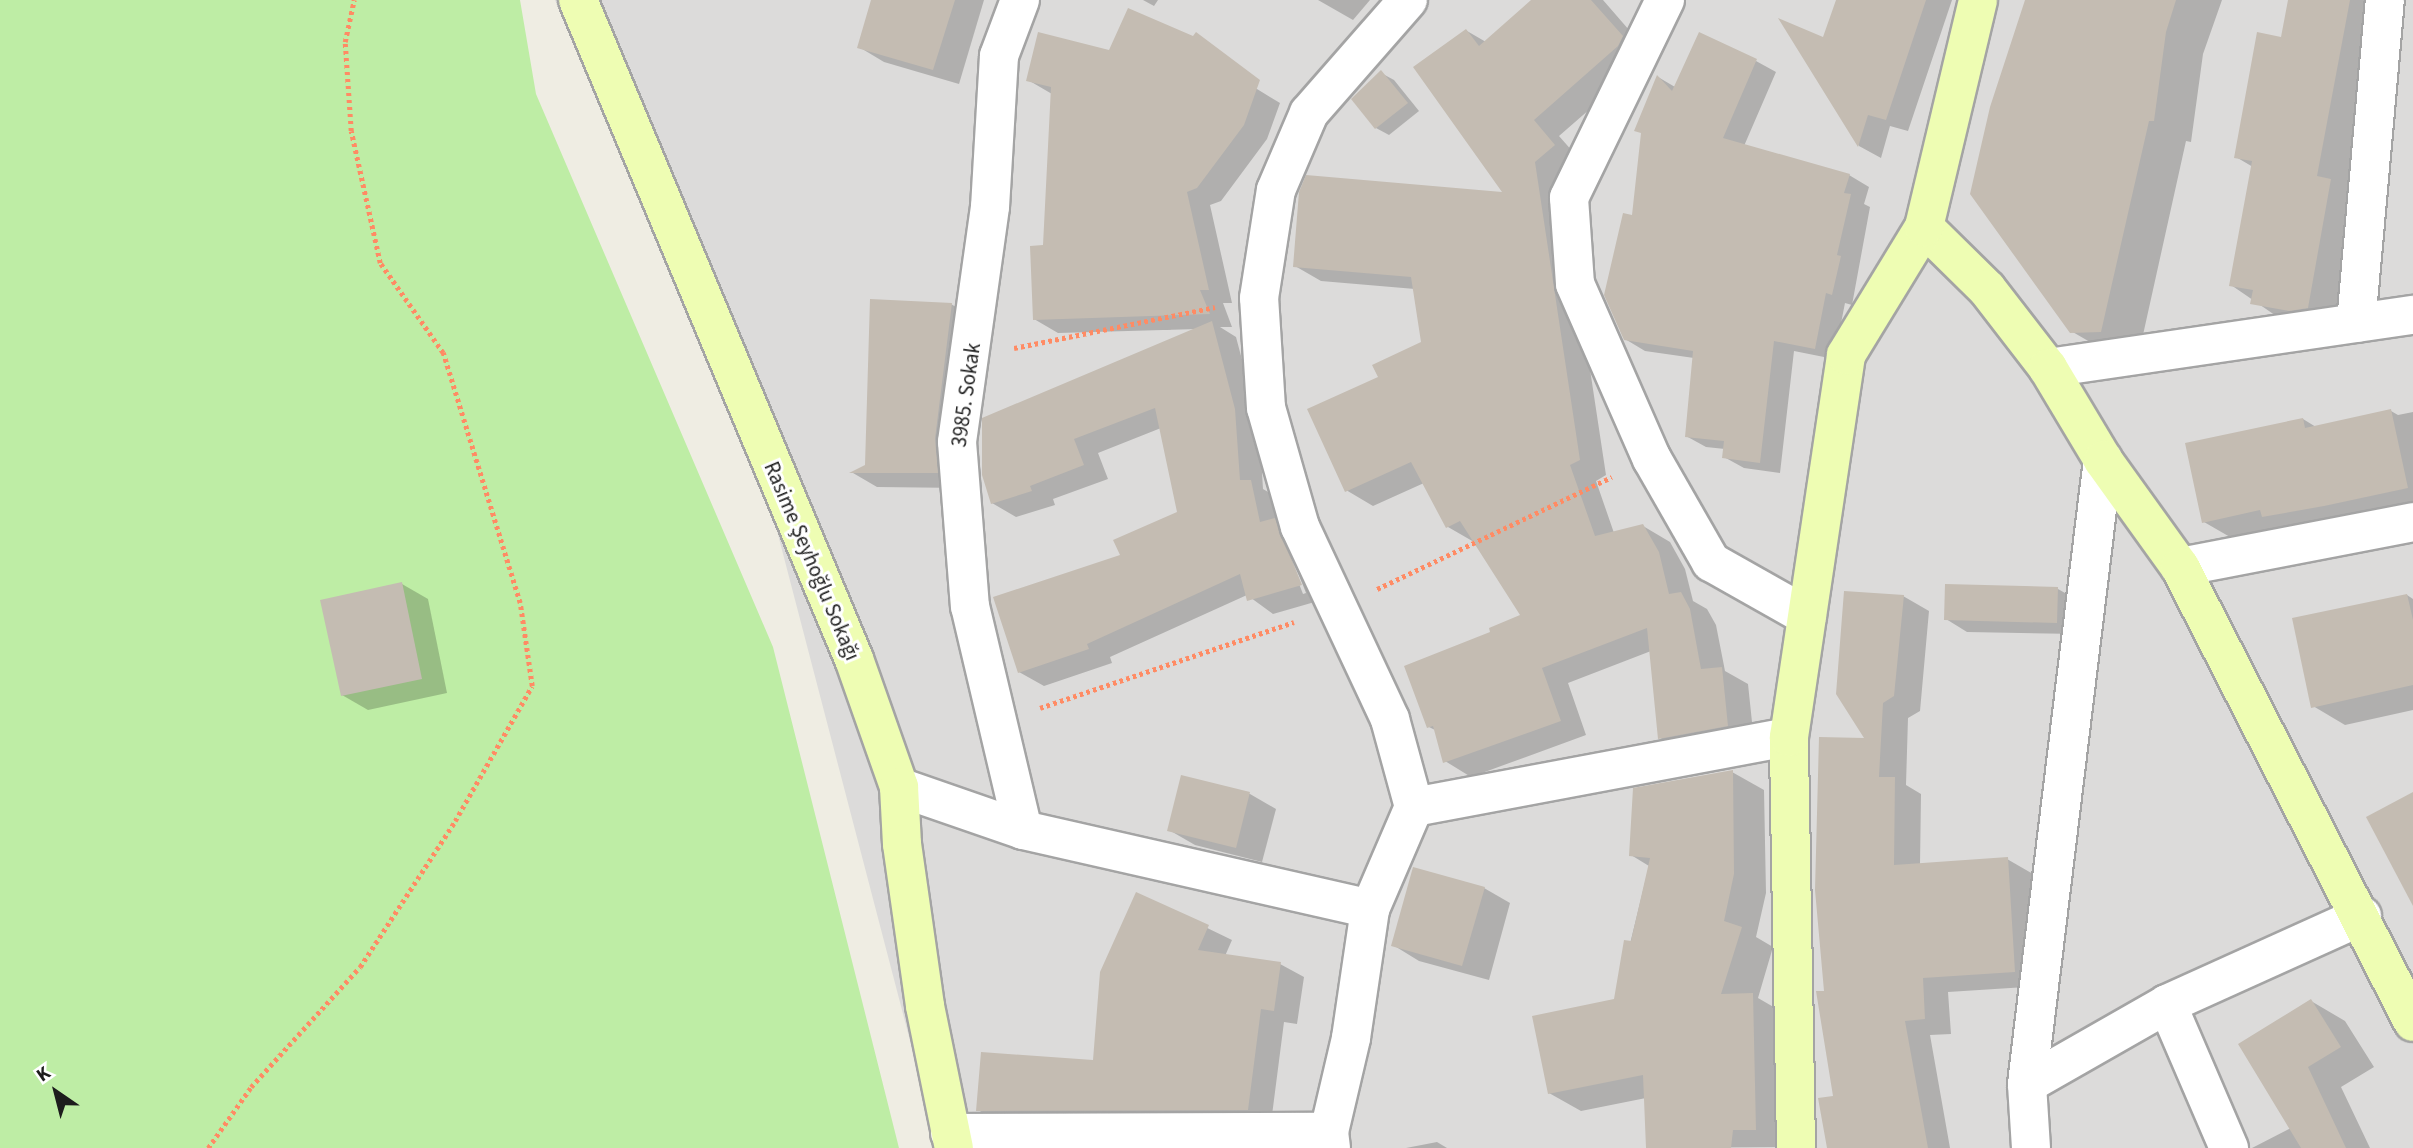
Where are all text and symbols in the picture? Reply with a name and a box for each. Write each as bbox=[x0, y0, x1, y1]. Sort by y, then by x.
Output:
street label: 3985. Sokak bbox=[946, 341, 986, 449]
street label: Rasime Şeyhoğlu Sokağı bbox=[759, 458, 865, 664]
north arrow bbox=[21, 1057, 91, 1127]
text: K bbox=[31, 1060, 56, 1089]

